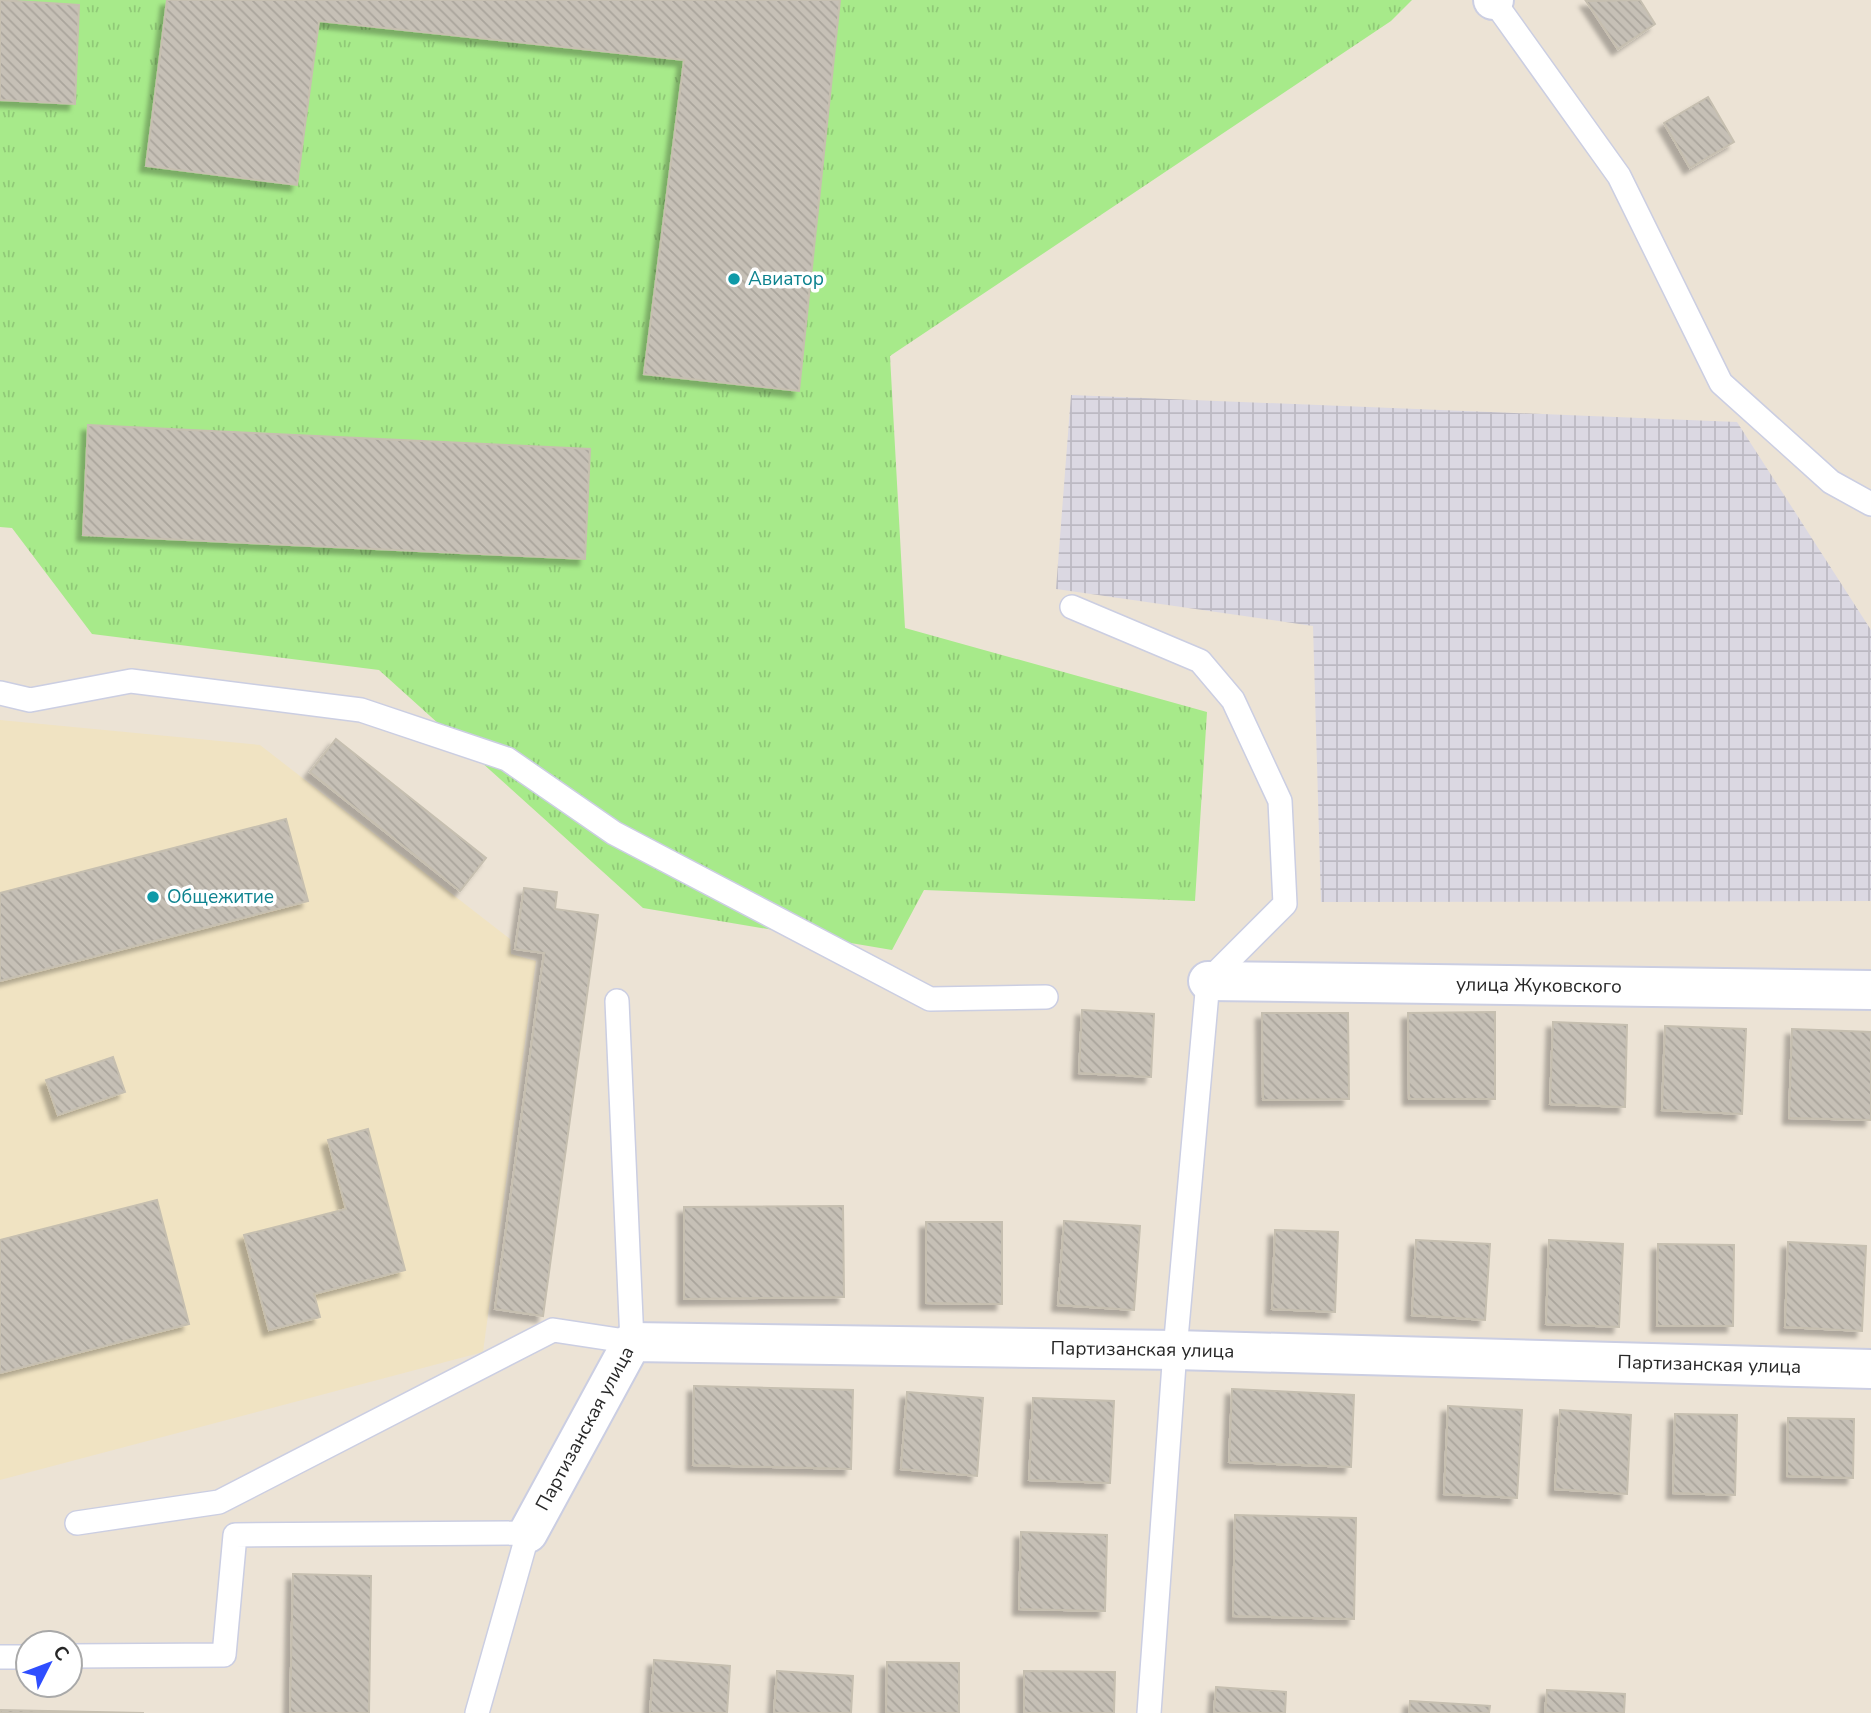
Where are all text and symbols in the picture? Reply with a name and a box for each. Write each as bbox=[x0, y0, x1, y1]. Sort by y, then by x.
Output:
place label: Авиатор bbox=[748, 266, 824, 292]
marker: Авиатор bbox=[726, 271, 742, 287]
place label: Общежитие bbox=[167, 884, 274, 910]
marker: Общежитие bbox=[145, 889, 161, 905]
street label: улица Жуковского bbox=[1456, 971, 1622, 1000]
street label: Партизанская улица bbox=[1050, 1335, 1235, 1365]
street label: Партизанская улица bbox=[530, 1342, 640, 1515]
street label: Партизанская улица bbox=[1617, 1349, 1801, 1380]
north arrow bbox=[14, 1629, 84, 1699]
text: С bbox=[47, 1640, 75, 1667]

